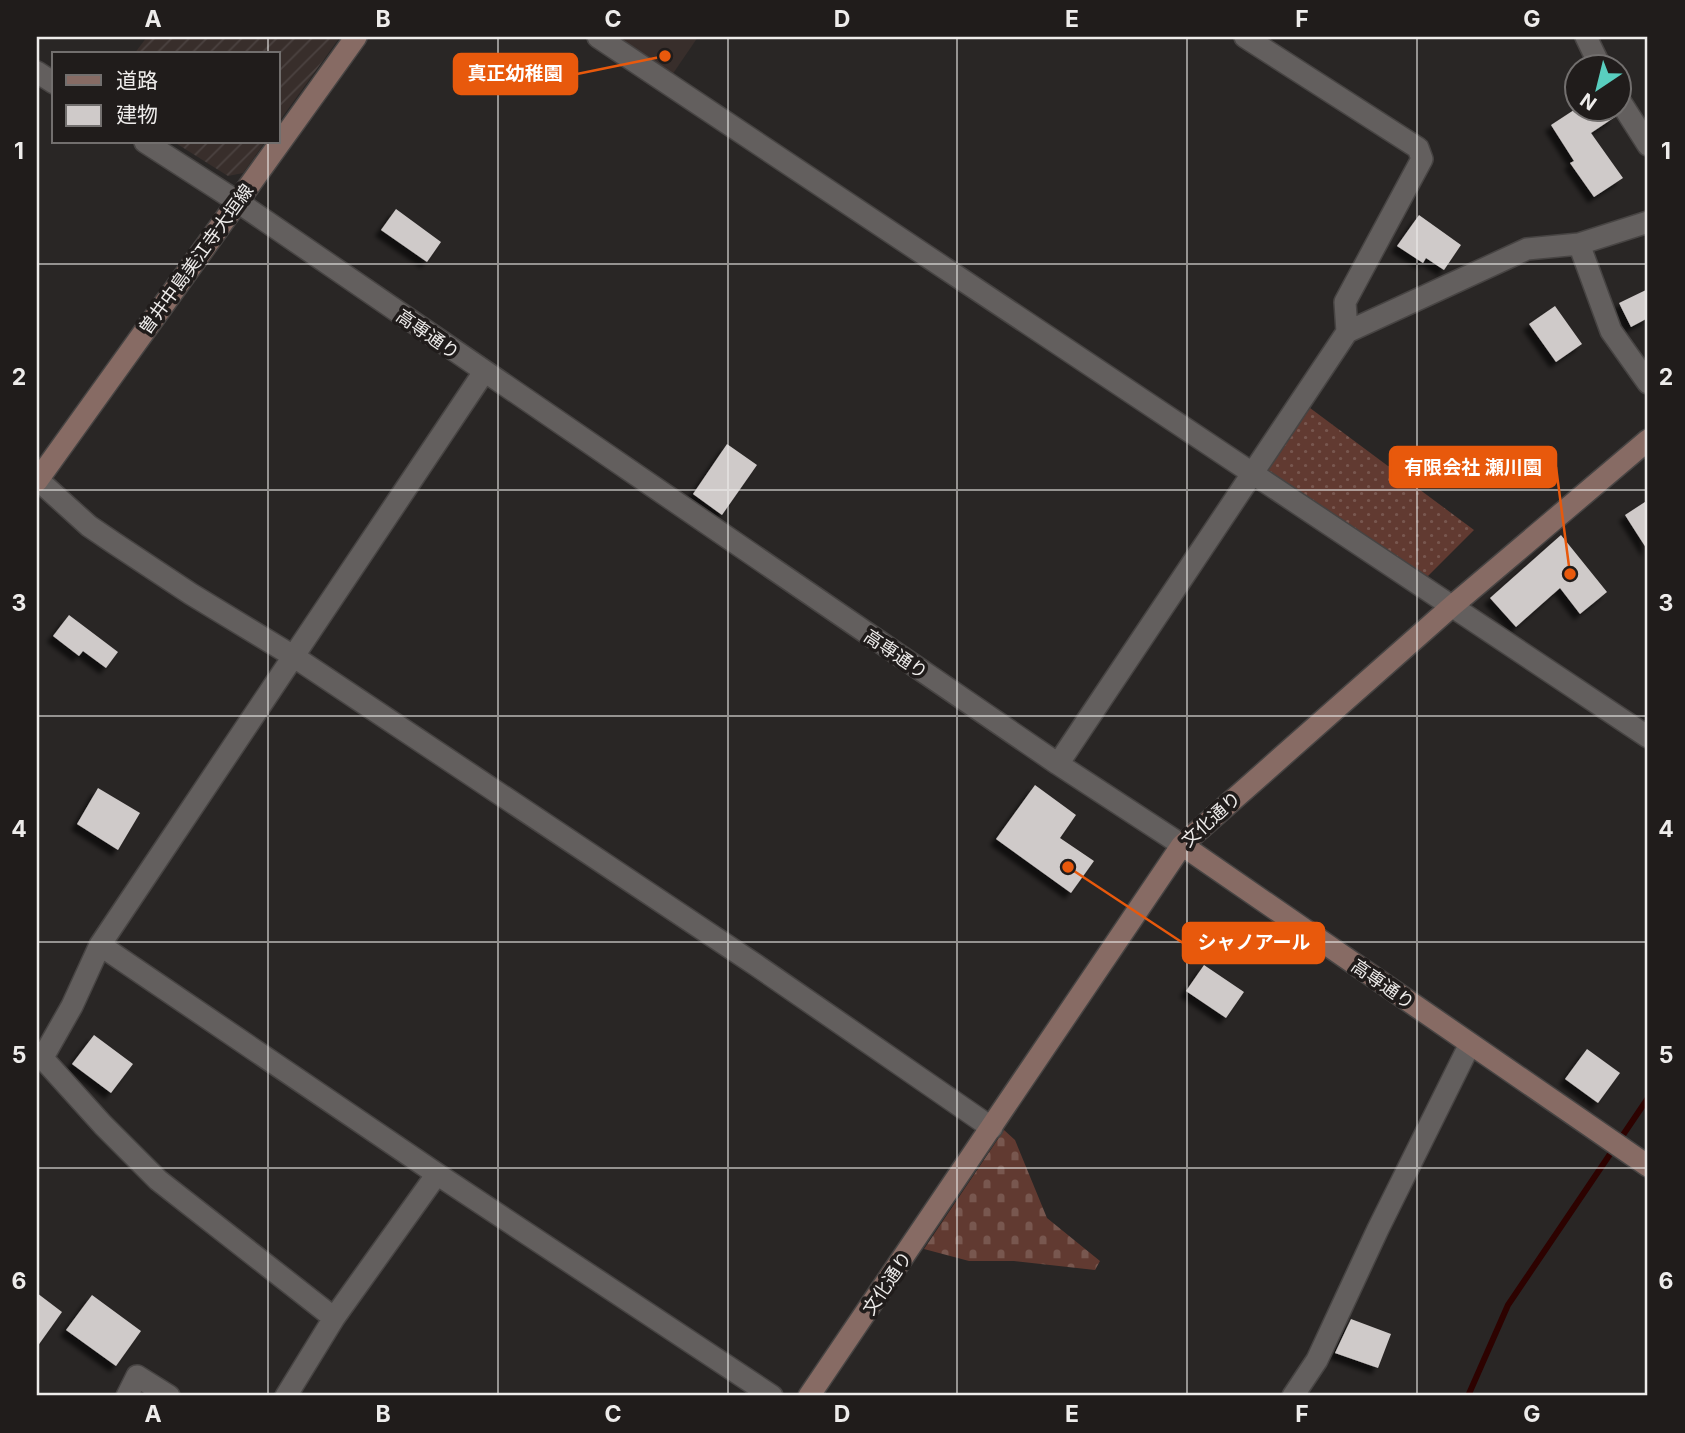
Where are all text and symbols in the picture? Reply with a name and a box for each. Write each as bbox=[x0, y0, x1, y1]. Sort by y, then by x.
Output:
text: A bbox=[144, 5, 162, 33]
text: B bbox=[375, 5, 391, 33]
text: C bbox=[604, 5, 622, 33]
text: D bbox=[834, 5, 850, 33]
text: E bbox=[1065, 5, 1079, 33]
text: F bbox=[1295, 5, 1309, 33]
text: G bbox=[1523, 5, 1541, 33]
legend bbox=[52, 52, 280, 144]
north arrow bbox=[1562, 52, 1632, 122]
callout: 真正幼稚園 bbox=[454, 54, 577, 94]
text: 真正幼稚園 bbox=[467, 62, 563, 85]
text: 道路 bbox=[116, 68, 158, 93]
text: N bbox=[1576, 88, 1601, 115]
text: 建物 bbox=[116, 102, 158, 127]
text: 1 bbox=[14, 137, 24, 165]
text: 1 bbox=[1661, 137, 1671, 165]
street label: 曽井中島美江寺大垣線 bbox=[135, 180, 257, 338]
street label: 高専通り bbox=[392, 305, 464, 363]
text: 2 bbox=[12, 363, 26, 391]
text: 2 bbox=[1659, 363, 1673, 391]
callout: 有限会社 瀬川園 bbox=[1390, 447, 1556, 487]
text: 有限会社 瀬川園 bbox=[1404, 456, 1542, 479]
text: 3 bbox=[12, 589, 26, 617]
text: 3 bbox=[1659, 589, 1673, 617]
street label: 高専通り bbox=[860, 625, 932, 683]
street label: 文化通り bbox=[1177, 787, 1245, 851]
text: 4 bbox=[11, 815, 27, 843]
text: 4 bbox=[1658, 815, 1674, 843]
callout: シャノアール bbox=[1183, 923, 1324, 963]
text: シャノアール bbox=[1198, 931, 1310, 954]
street label: 高専通り bbox=[1347, 955, 1419, 1013]
text: 5 bbox=[12, 1041, 26, 1069]
text: 5 bbox=[1659, 1041, 1673, 1069]
street label: 文化通り bbox=[858, 1247, 916, 1319]
text: 6 bbox=[12, 1267, 26, 1295]
text: 6 bbox=[1659, 1267, 1673, 1295]
text: A bbox=[144, 1400, 162, 1428]
text: B bbox=[375, 1400, 391, 1428]
text: C bbox=[604, 1400, 622, 1428]
text: D bbox=[834, 1400, 850, 1428]
text: E bbox=[1065, 1400, 1079, 1428]
text: F bbox=[1295, 1400, 1309, 1428]
text: G bbox=[1523, 1400, 1541, 1428]

